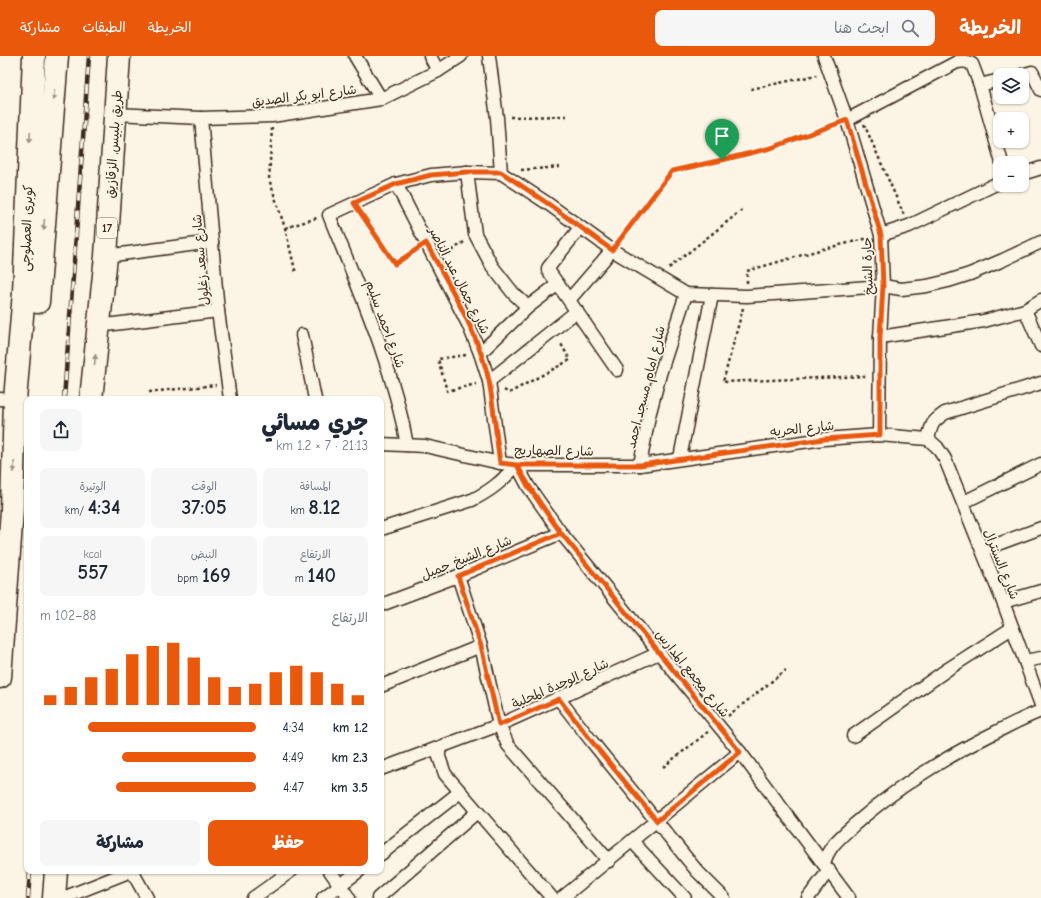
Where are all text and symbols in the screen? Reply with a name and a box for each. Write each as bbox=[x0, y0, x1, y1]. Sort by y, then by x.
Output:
search box bbox=[655, 10, 935, 46]
icon: search bbox=[899, 17, 921, 39]
text: الخريطة bbox=[959, 17, 1021, 39]
text: مشاركة bbox=[20, 19, 60, 36]
text: الطبقات bbox=[82, 19, 126, 36]
text: الخريطة bbox=[148, 19, 191, 36]
text: ابحث هنا bbox=[834, 19, 889, 37]
map controls bbox=[993, 68, 1029, 192]
button: layers bbox=[993, 68, 1029, 104]
street label: شارع ابو بكر الصديق bbox=[251, 82, 358, 111]
one-way arrow bbox=[50, 89, 57, 101]
street label: طريق بلبيس, الزقازيق bbox=[102, 89, 126, 199]
button: + bbox=[993, 112, 1029, 148]
pin bbox=[705, 119, 739, 160]
icon: arrive bbox=[711, 125, 733, 147]
one-way arrow bbox=[27, 131, 34, 143]
button: − bbox=[993, 156, 1029, 192]
street label: كوبرى العصلوجى bbox=[17, 184, 38, 272]
street label: شارع سعد زغلول bbox=[189, 214, 214, 306]
one-way arrow bbox=[40, 218, 47, 231]
road number: 17 bbox=[97, 218, 117, 238]
street label: شارع جمال عبد الناصر bbox=[424, 223, 493, 337]
street label: حارة الشيخ bbox=[859, 237, 878, 295]
street label: شارع احمد سليم bbox=[360, 278, 408, 371]
street label: شارع امام مسجد احمد bbox=[623, 324, 671, 451]
one-way arrow bbox=[92, 354, 98, 366]
button: share bbox=[40, 409, 82, 451]
text: جري مسائي bbox=[261, 410, 368, 436]
street label: شارع الحريه bbox=[769, 418, 835, 441]
text: 21:13 · 7 × 1.2 km bbox=[276, 438, 368, 453]
street label: شارع الصهاريج bbox=[514, 442, 594, 461]
one-way arrow bbox=[10, 461, 17, 473]
text: الوتيرة bbox=[79, 480, 106, 493]
text: الوقت bbox=[191, 480, 217, 493]
text: المسافة bbox=[300, 480, 331, 493]
text: 4:34 bbox=[88, 496, 121, 519]
text: 37:05 bbox=[181, 496, 227, 519]
text: 8.12 bbox=[309, 496, 340, 519]
text: /km bbox=[65, 504, 88, 517]
text: km bbox=[290, 504, 309, 517]
street label: شارع السنترال bbox=[979, 527, 1022, 602]
street label: شارع الشيخ جميل bbox=[419, 532, 515, 584]
text: kcal bbox=[83, 548, 102, 561]
text: النبض bbox=[191, 548, 217, 561]
text: الارتفاع bbox=[300, 548, 331, 561]
text: 557 bbox=[78, 561, 108, 584]
text: 169 bbox=[202, 564, 231, 587]
text: 140 bbox=[307, 564, 336, 587]
text: bpm bbox=[177, 572, 202, 585]
text: m bbox=[295, 572, 307, 585]
text: 88–102 m bbox=[40, 608, 96, 623]
text: الارتفاع bbox=[332, 610, 368, 625]
street label: شارع مجمع المدارس bbox=[650, 626, 733, 722]
street label: شارع الوحدة المحلية bbox=[509, 655, 612, 713]
text: 4:34 bbox=[282, 720, 304, 735]
text: 1.2 km bbox=[333, 720, 368, 735]
text: 4:49 bbox=[282, 750, 304, 765]
text: 2.3 km bbox=[331, 750, 368, 765]
text: 4:47 bbox=[283, 780, 304, 795]
text: 3.5 km bbox=[331, 780, 368, 795]
button: مشاركة bbox=[40, 820, 200, 866]
button: حفظ bbox=[208, 820, 368, 866]

